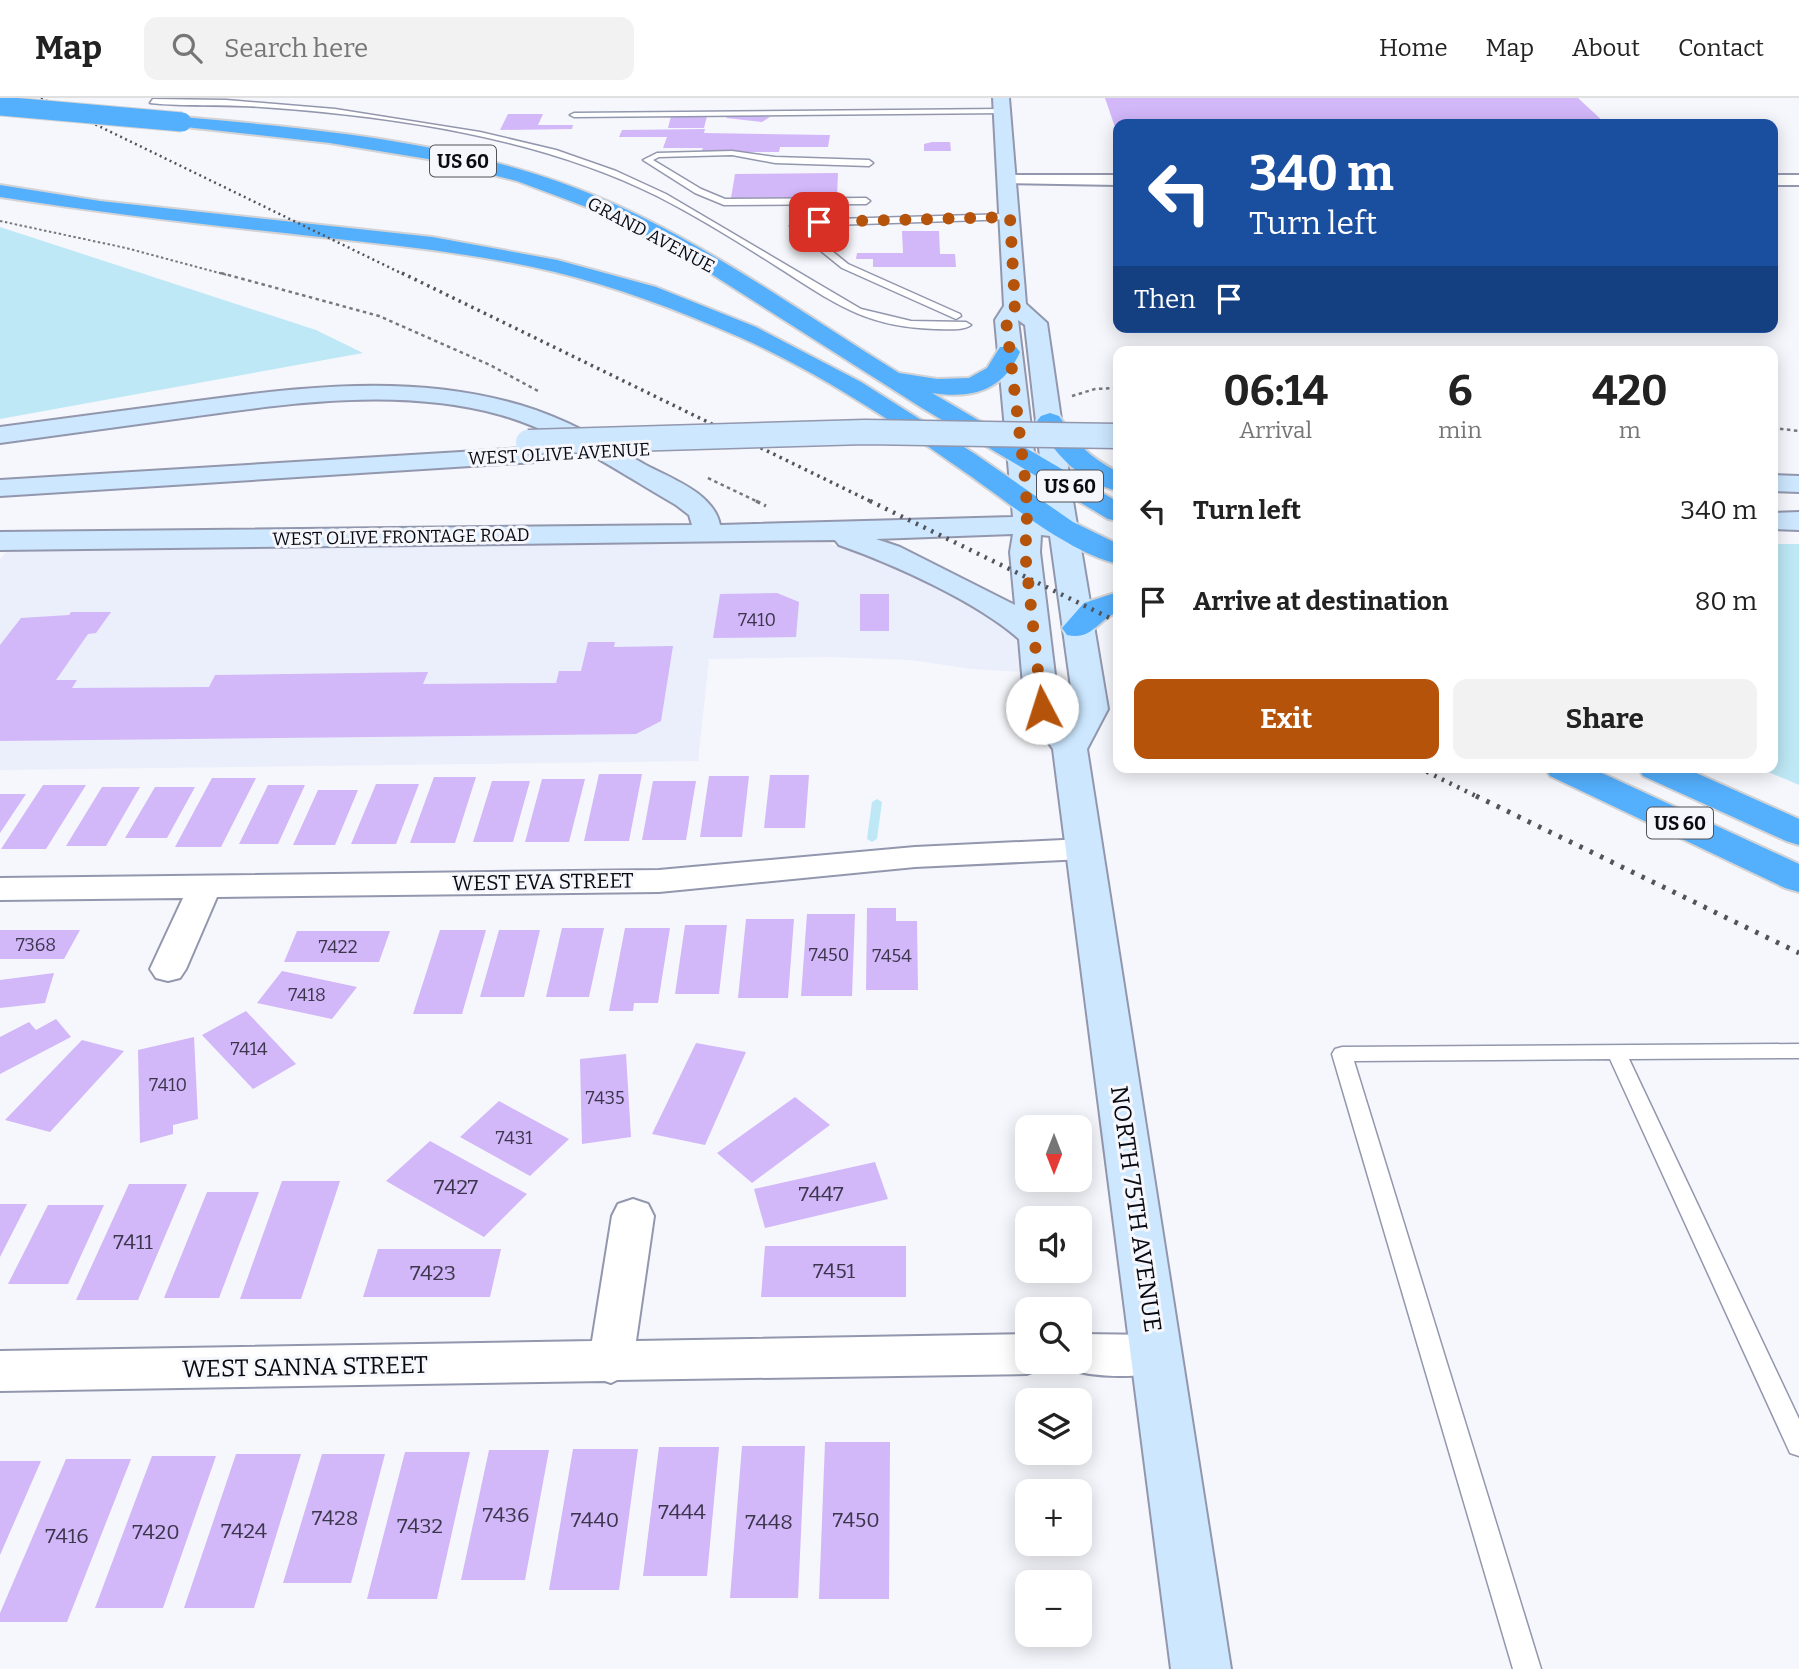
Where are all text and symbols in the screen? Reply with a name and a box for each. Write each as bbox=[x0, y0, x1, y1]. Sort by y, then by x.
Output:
search box bbox=[144, 17, 634, 80]
text: Map bbox=[35, 28, 102, 68]
icon: search bbox=[168, 29, 206, 67]
text: Search here bbox=[224, 33, 368, 64]
text: Home bbox=[1379, 34, 1448, 62]
text: Map bbox=[1486, 34, 1534, 62]
text: About bbox=[1572, 34, 1640, 62]
text: Contact bbox=[1678, 34, 1764, 62]
text: 340 m bbox=[1249, 144, 1394, 203]
road number: US 60 bbox=[430, 146, 496, 176]
icon: left bbox=[1134, 147, 1225, 238]
street label: GRAND AVENUE bbox=[584, 192, 718, 278]
pin bbox=[789, 192, 849, 252]
icon: arrive bbox=[800, 203, 838, 241]
text: Turn left bbox=[1249, 204, 1377, 242]
icon: arrive bbox=[1210, 280, 1248, 318]
text: Then bbox=[1134, 284, 1196, 315]
text: 06:14 bbox=[1223, 366, 1328, 416]
text: 6 bbox=[1448, 366, 1472, 416]
text: 420 bbox=[1592, 366, 1668, 416]
text: Arrival bbox=[1239, 416, 1312, 444]
text: min bbox=[1438, 416, 1482, 444]
text: m bbox=[1619, 416, 1641, 444]
street label: WEST OLIVE AVENUE bbox=[467, 438, 651, 470]
road number: US 60 bbox=[1037, 470, 1103, 502]
icon: left bbox=[1134, 492, 1172, 530]
text: Turn left bbox=[1193, 495, 1301, 526]
text: 340 m bbox=[1680, 495, 1757, 526]
street label: WEST OLIVE FRONTAGE ROAD bbox=[272, 524, 530, 550]
icon: arrive bbox=[1134, 583, 1172, 621]
text: Arrive at destination bbox=[1193, 586, 1448, 617]
text: 80 m bbox=[1695, 586, 1757, 617]
house number: 7410 bbox=[738, 609, 776, 631]
position arrow bbox=[1005, 671, 1079, 745]
button: Exit bbox=[1134, 679, 1439, 759]
button: Share bbox=[1453, 679, 1757, 759]
road number: US 60 bbox=[1647, 808, 1713, 838]
street label: WEST EVA STREET bbox=[452, 867, 634, 897]
house number: 7368 bbox=[16, 934, 56, 956]
house number: 7422 bbox=[319, 936, 357, 958]
house number: 7450 bbox=[809, 944, 849, 966]
house number: 7454 bbox=[872, 945, 912, 967]
house number: 7418 bbox=[288, 984, 326, 1006]
house number: 7414 bbox=[230, 1038, 268, 1060]
house number: 7410 bbox=[149, 1074, 187, 1096]
street label: NORTH 75TH AVENUE bbox=[1105, 1084, 1167, 1334]
house number: 7435 bbox=[585, 1087, 625, 1109]
north arrow bbox=[1015, 1115, 1092, 1192]
map controls bbox=[1015, 1115, 1092, 1647]
house number: 7431 bbox=[496, 1127, 533, 1149]
house number: 7427 bbox=[434, 1174, 479, 1200]
house number: 7447 bbox=[798, 1181, 844, 1207]
button: sound bbox=[1015, 1206, 1092, 1283]
house number: 7411 bbox=[113, 1229, 153, 1255]
house number: 7451 bbox=[813, 1258, 855, 1284]
house number: 7423 bbox=[410, 1260, 456, 1286]
button: search bbox=[1015, 1297, 1092, 1374]
street label: WEST SANNA STREET bbox=[182, 1351, 428, 1383]
button: layers bbox=[1015, 1388, 1092, 1465]
button: + bbox=[1015, 1479, 1092, 1556]
house number: 7444 bbox=[658, 1499, 706, 1525]
house number: 7436 bbox=[483, 1502, 529, 1528]
house number: 7428 bbox=[312, 1505, 358, 1531]
house number: 7440 bbox=[571, 1507, 619, 1533]
house number: 7450 bbox=[832, 1507, 880, 1533]
house number: 7448 bbox=[745, 1509, 793, 1535]
house number: 7432 bbox=[397, 1513, 443, 1539]
house number: 7424 bbox=[221, 1518, 267, 1544]
house number: 7420 bbox=[132, 1519, 180, 1545]
house number: 7416 bbox=[45, 1523, 89, 1549]
button: − bbox=[1015, 1570, 1092, 1647]

